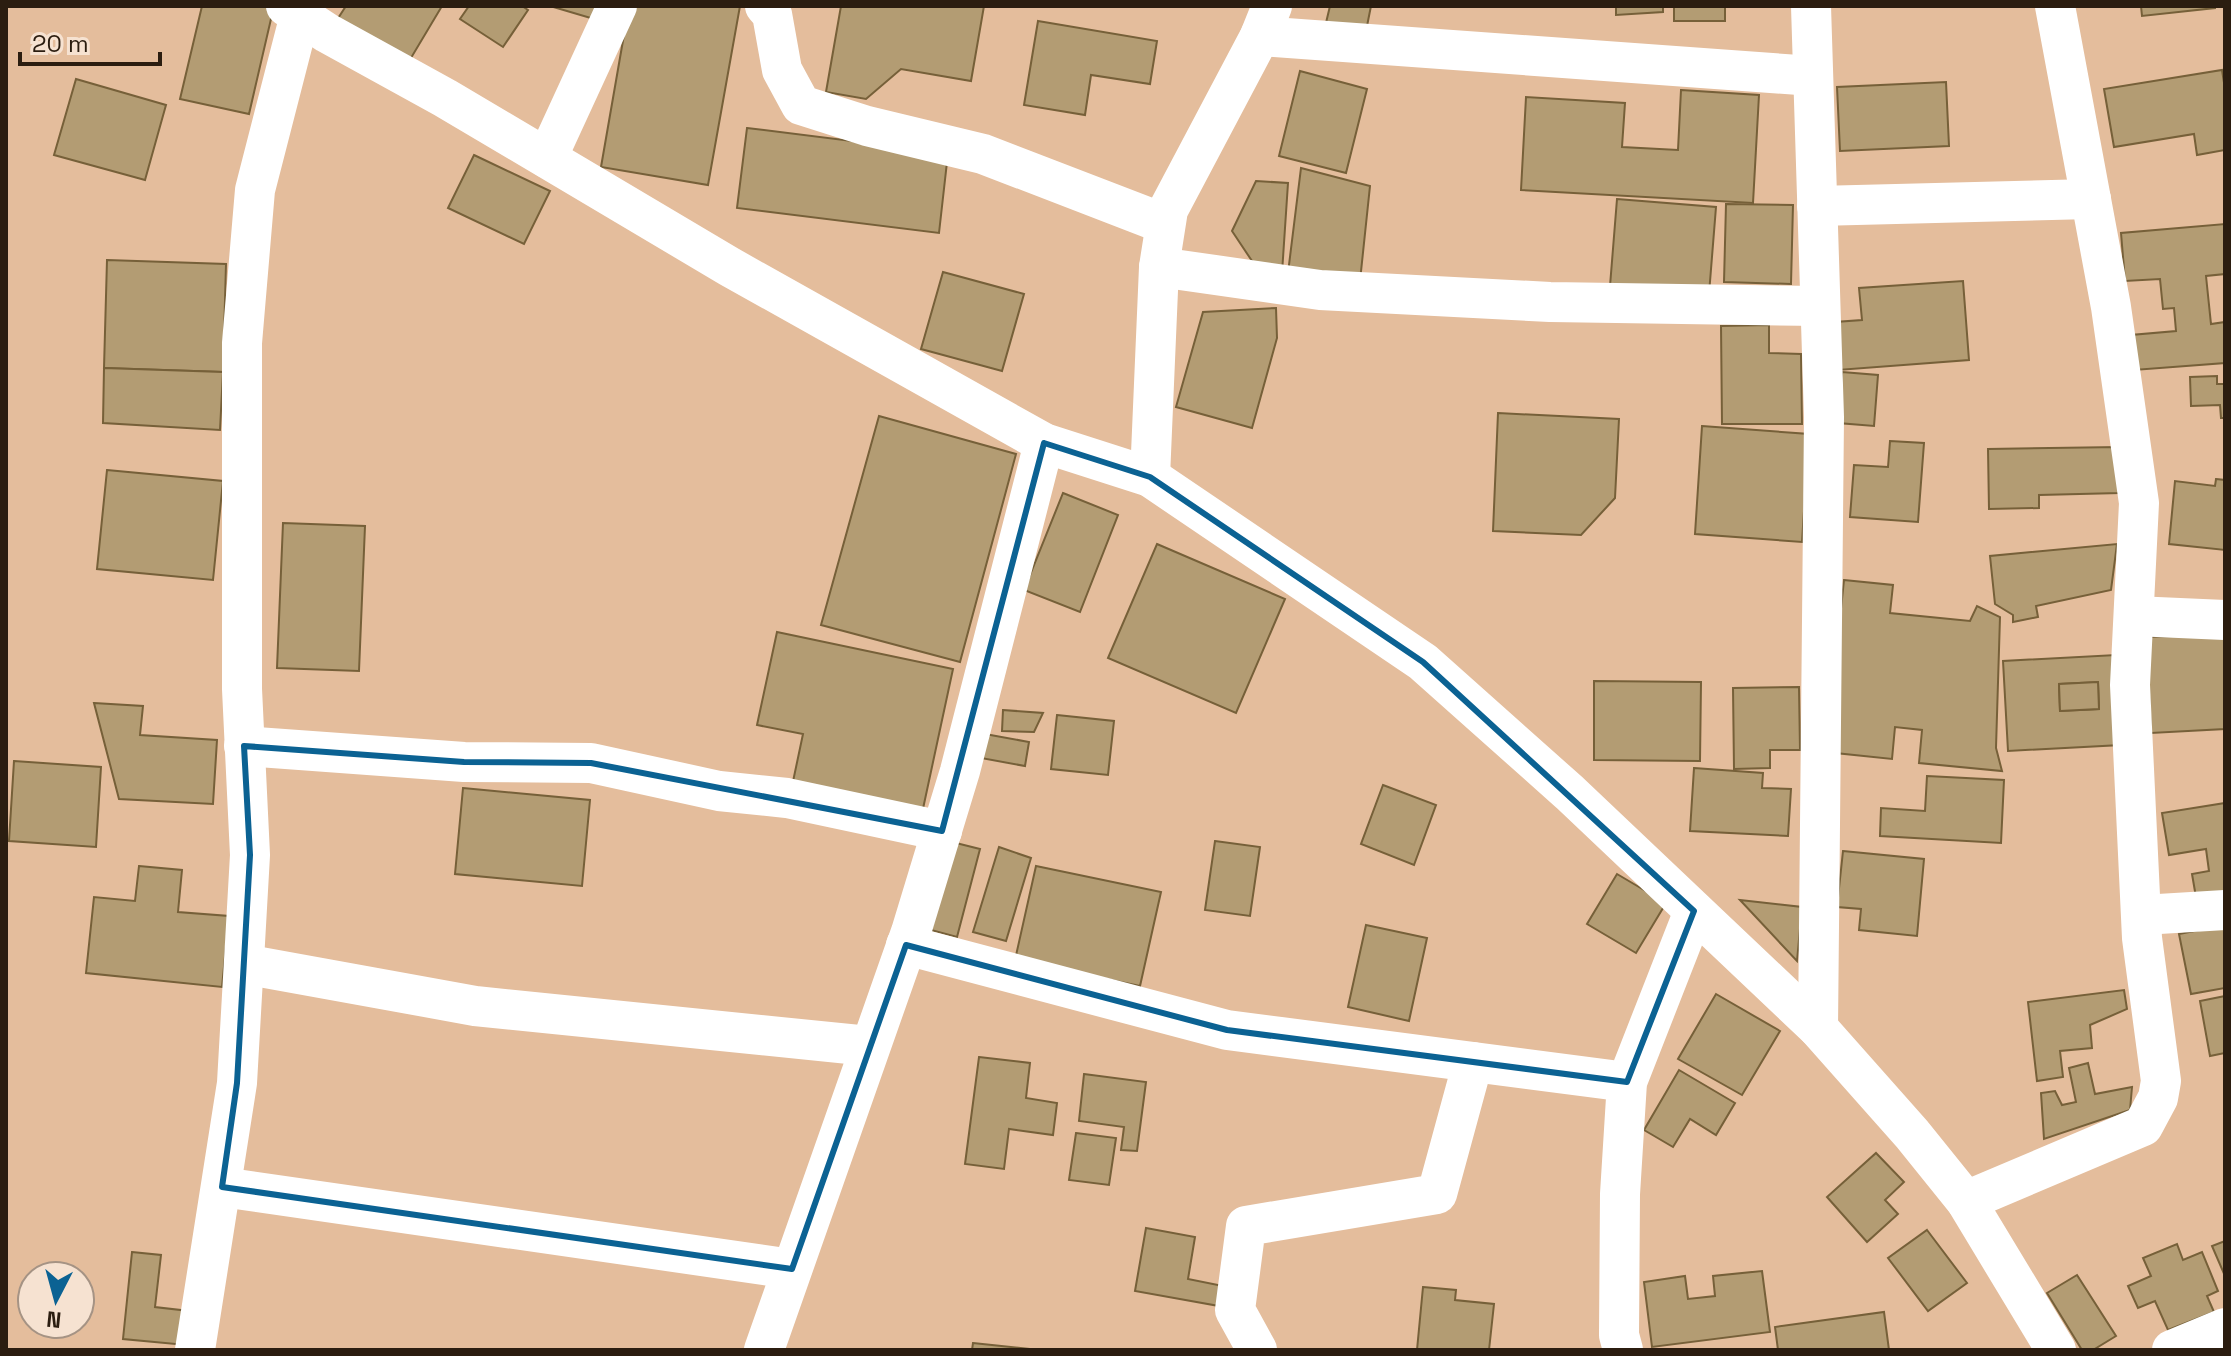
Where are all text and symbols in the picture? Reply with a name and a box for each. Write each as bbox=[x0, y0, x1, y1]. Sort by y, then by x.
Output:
scale bar bbox=[20, 16, 160, 66]
text: 20 m bbox=[32, 28, 89, 59]
north arrow bbox=[16, 1260, 96, 1340]
text: N bbox=[45, 1305, 63, 1335]

